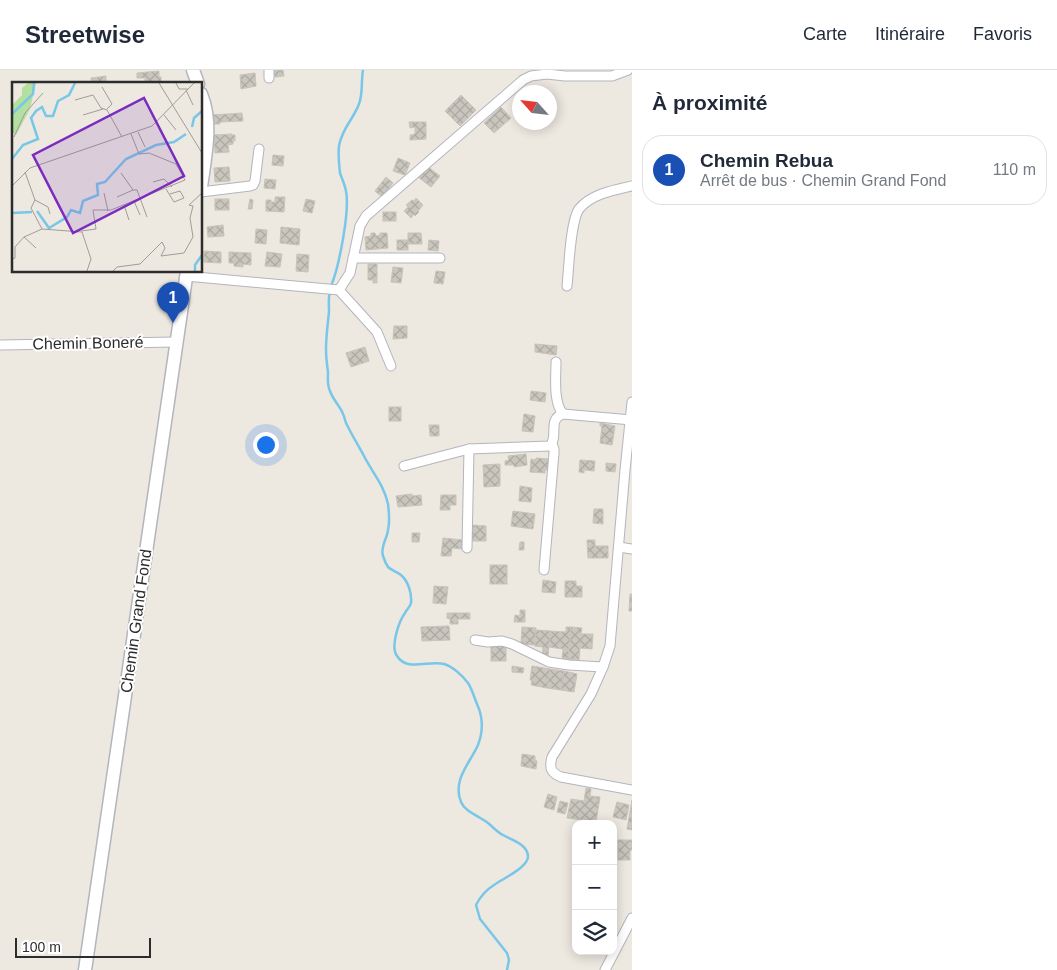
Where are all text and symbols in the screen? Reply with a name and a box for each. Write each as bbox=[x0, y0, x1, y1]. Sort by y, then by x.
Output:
text: Streetwise bbox=[25, 21, 145, 48]
text: Carte bbox=[803, 24, 847, 44]
text: Itinéraire bbox=[875, 24, 945, 44]
text: Favoris bbox=[973, 24, 1032, 44]
inset map bbox=[12, 82, 202, 272]
north arrow bbox=[512, 85, 557, 130]
text: À proximité bbox=[652, 91, 768, 114]
text: Chemin Rebua bbox=[700, 150, 833, 171]
text: 1 bbox=[665, 161, 673, 178]
text: 110 m bbox=[993, 161, 1036, 178]
text: Arrêt de bus · Chemin Grand Fond bbox=[700, 172, 946, 189]
pin: 1 bbox=[157, 282, 189, 323]
street label: Chemin Boneré bbox=[32, 334, 144, 352]
your location bbox=[253, 432, 279, 458]
street label: Chemin Grand Fond bbox=[117, 548, 155, 694]
map controls bbox=[572, 820, 617, 955]
button: + bbox=[572, 820, 617, 865]
button: − bbox=[572, 865, 617, 910]
button: layers bbox=[572, 910, 617, 955]
scale bar bbox=[15, 935, 151, 958]
text: 100 m bbox=[22, 939, 61, 955]

